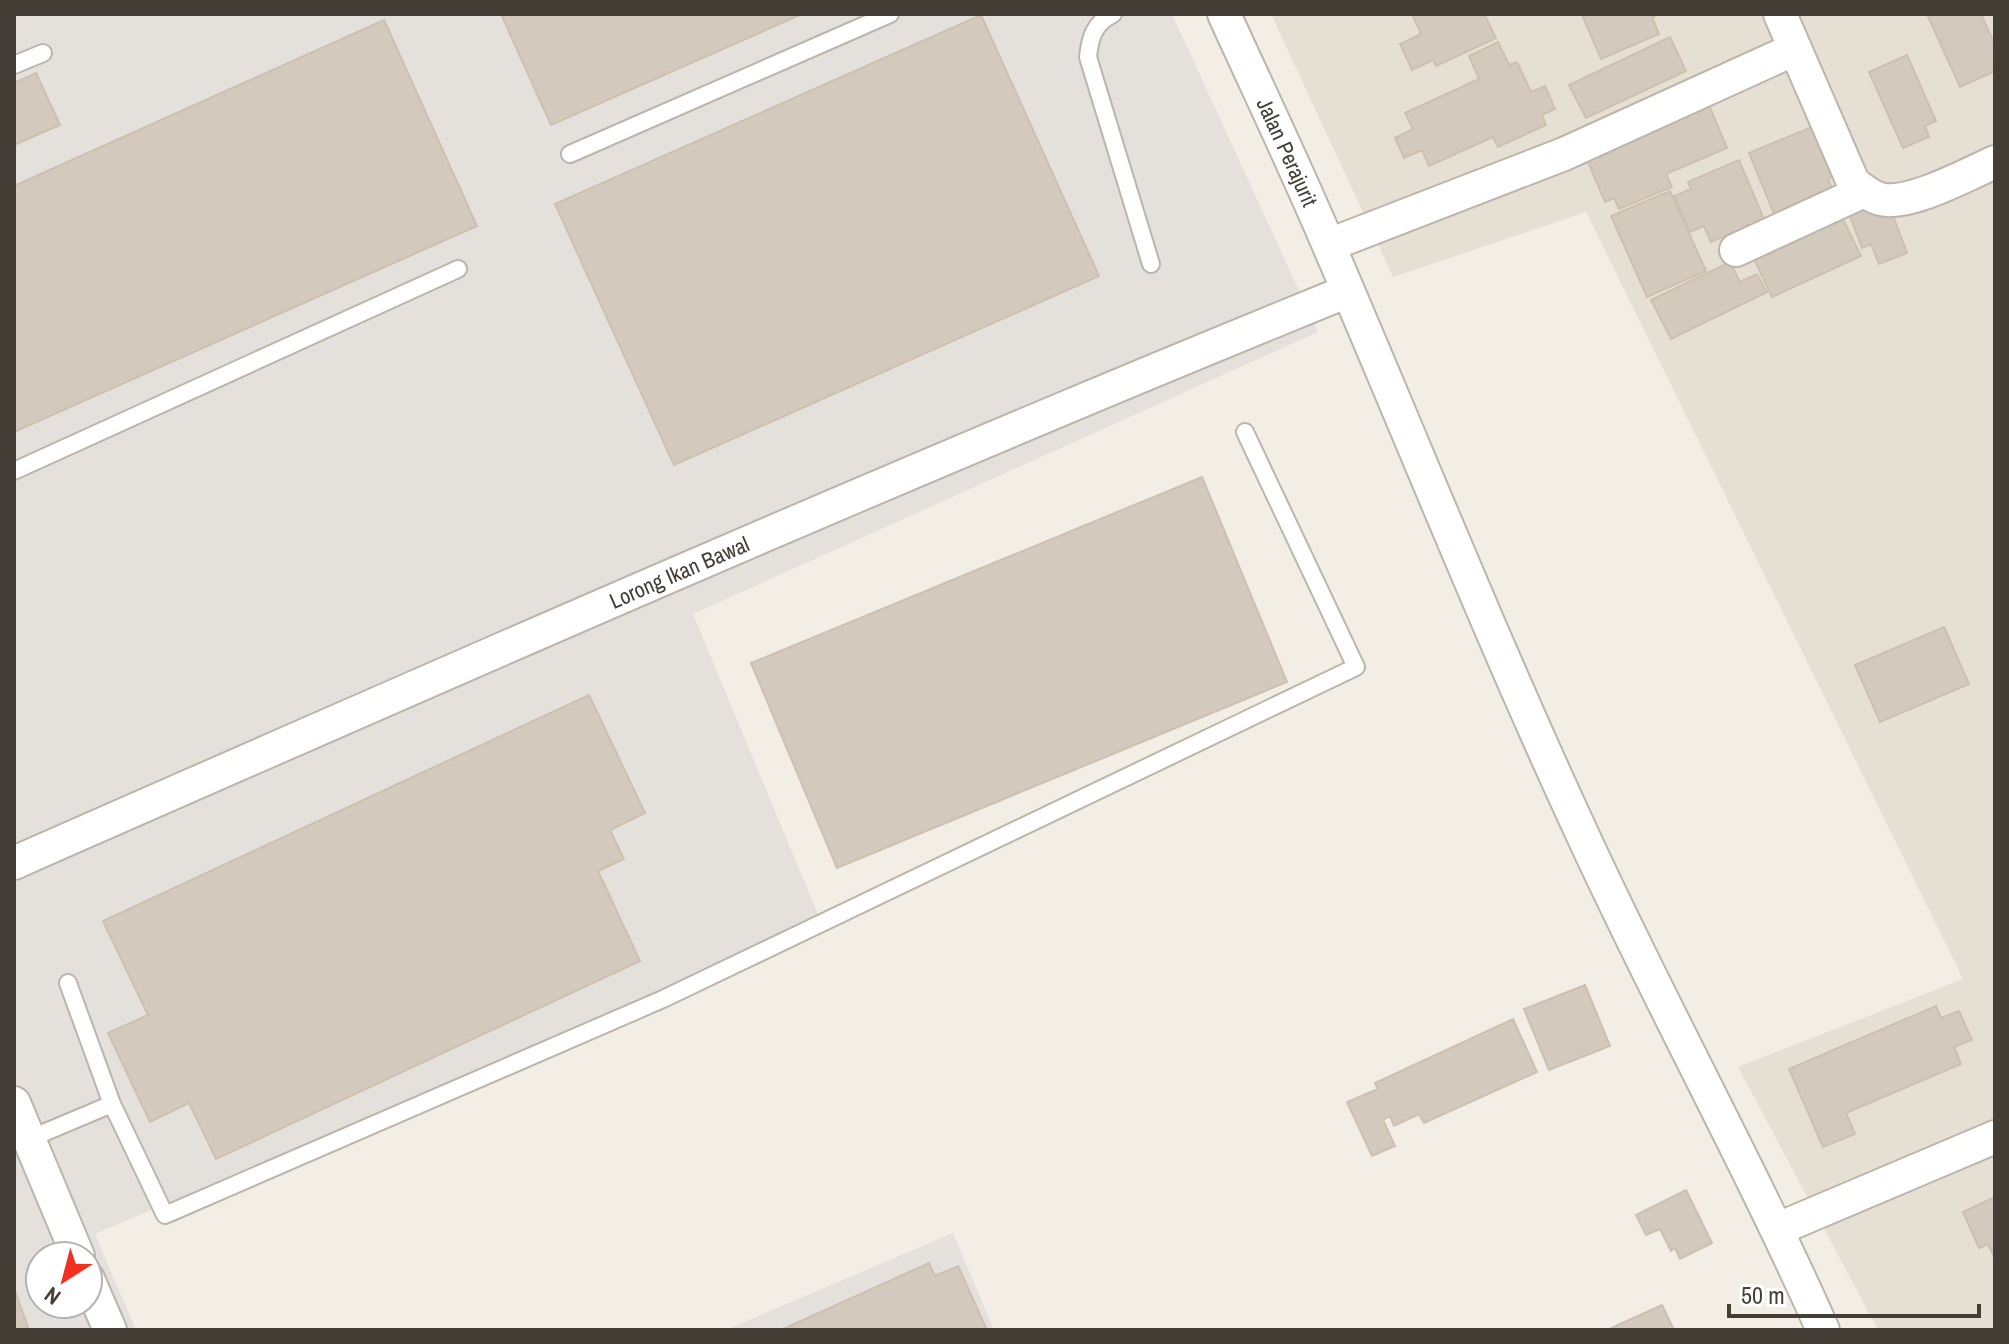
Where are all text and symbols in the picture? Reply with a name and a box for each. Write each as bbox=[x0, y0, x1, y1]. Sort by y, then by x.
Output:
street label: Jalan Perajurit bbox=[1250, 93, 1325, 211]
street label: Lorong Ikan Bawal bbox=[605, 529, 754, 616]
north arrow bbox=[24, 1240, 104, 1320]
scale bar bbox=[1729, 1268, 1979, 1318]
text: 50 m bbox=[1741, 1279, 1785, 1311]
text: N bbox=[38, 1280, 66, 1312]

